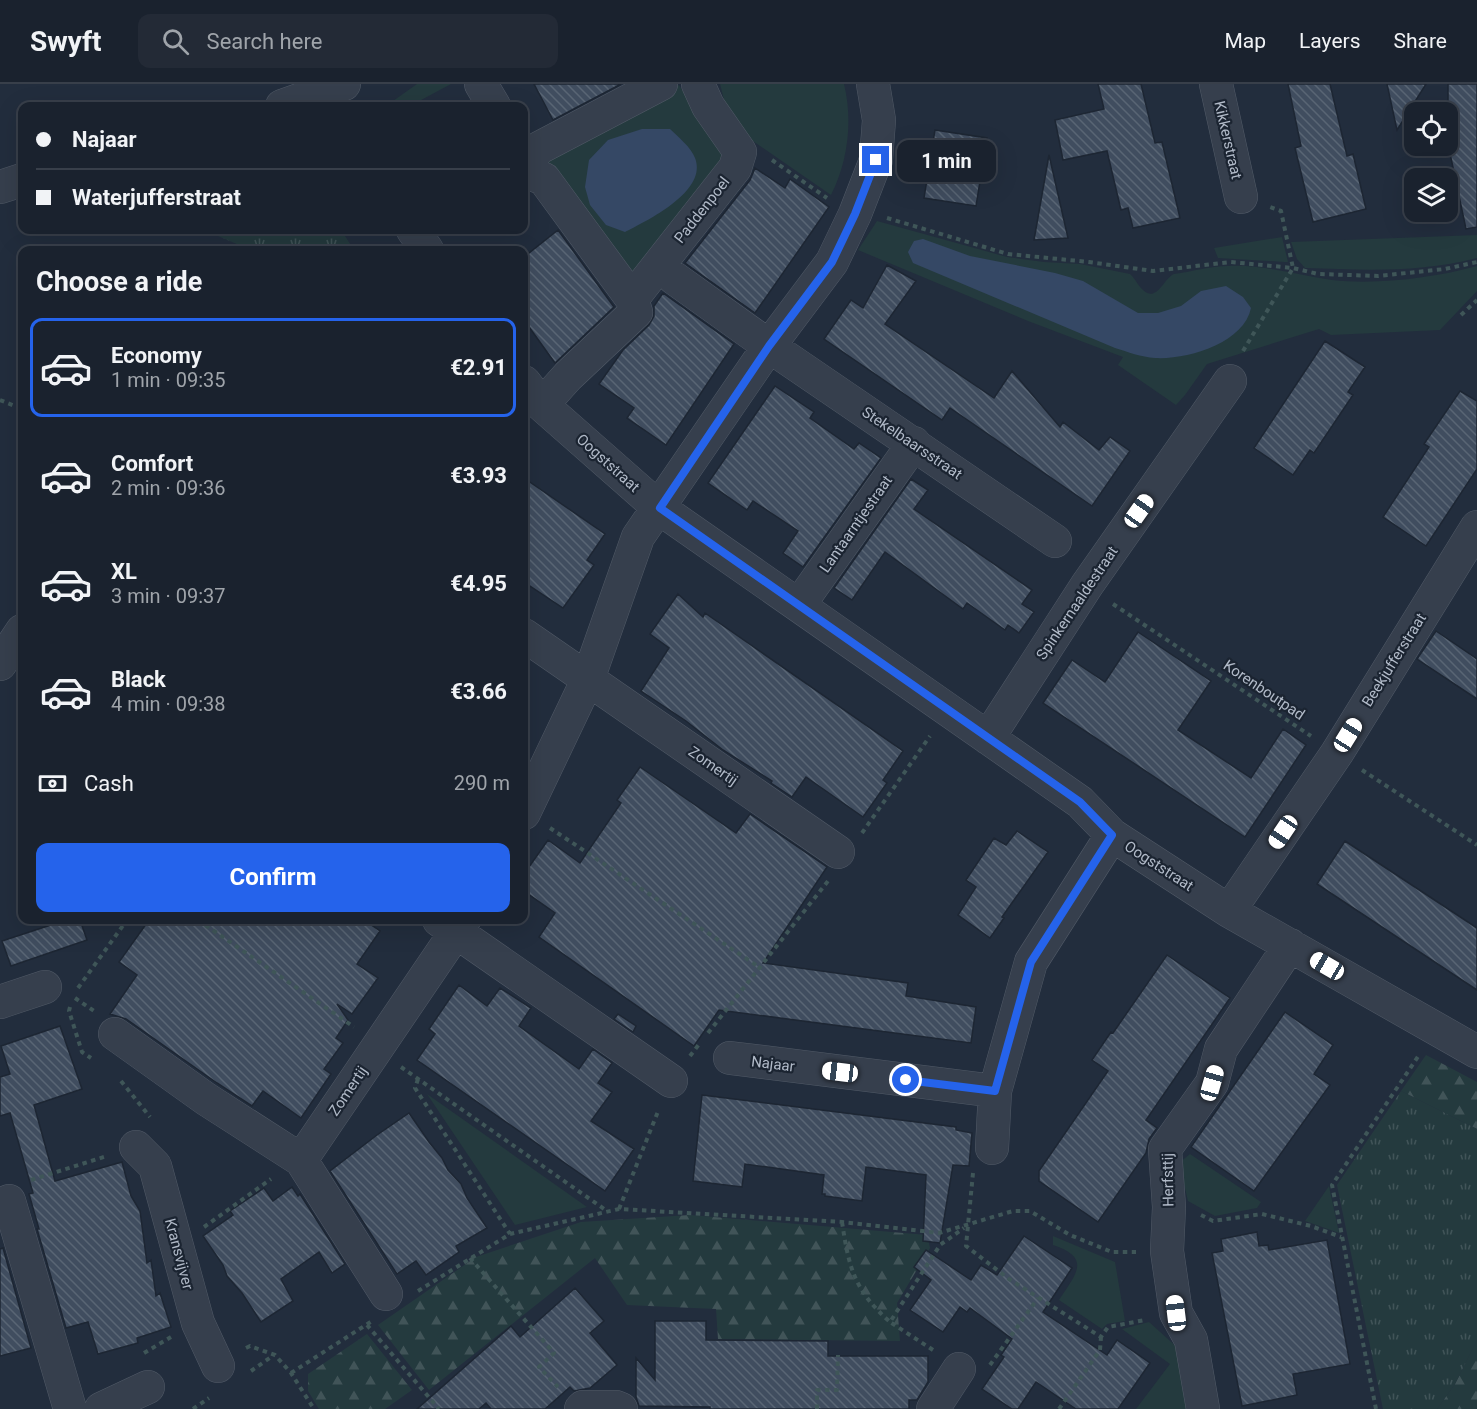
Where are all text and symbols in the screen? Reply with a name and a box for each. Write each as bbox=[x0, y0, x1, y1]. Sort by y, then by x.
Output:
search box bbox=[138, 14, 558, 68]
text: Swyft bbox=[30, 25, 102, 58]
icon: search bbox=[159, 25, 192, 58]
text: Search here bbox=[207, 29, 322, 54]
text: Map bbox=[1224, 29, 1266, 53]
text: Layers bbox=[1299, 29, 1360, 53]
text: Share bbox=[1393, 29, 1447, 53]
street label: Kikkerstraat bbox=[1210, 99, 1246, 181]
map controls bbox=[1404, 102, 1458, 222]
button: locate bbox=[1404, 102, 1458, 156]
text: Najaar bbox=[72, 127, 137, 152]
callout: 1 min bbox=[897, 139, 996, 181]
route end bbox=[862, 146, 889, 173]
text: 1 min bbox=[921, 149, 972, 173]
button: layers bbox=[1404, 168, 1458, 222]
street label: Paddenpoel bbox=[671, 173, 733, 247]
text: Waterjufferstraat bbox=[72, 185, 241, 210]
text: Choose a ride bbox=[36, 266, 202, 298]
icon: car bbox=[39, 341, 93, 395]
text: Economy bbox=[111, 343, 202, 368]
text: €2.91 bbox=[450, 355, 507, 380]
text: 1 min · 09:35 bbox=[111, 368, 226, 392]
street label: Stekelbaarsstraat bbox=[858, 403, 966, 483]
street label: Oogststraat bbox=[573, 430, 643, 496]
icon: car bbox=[39, 449, 93, 503]
text: Comfort bbox=[111, 451, 193, 476]
text: €3.93 bbox=[450, 463, 507, 488]
street label: Lantaarntjestraat bbox=[816, 472, 896, 576]
text: 2 min · 09:36 bbox=[111, 476, 226, 500]
car bbox=[1121, 491, 1157, 531]
street label: Spinkernaaldestraat bbox=[1032, 543, 1122, 663]
icon: car bbox=[39, 557, 93, 611]
text: XL bbox=[111, 559, 137, 584]
text: €4.95 bbox=[450, 571, 507, 596]
text: 3 min · 09:37 bbox=[111, 584, 226, 608]
street label: Beekjufferstraat bbox=[1358, 610, 1430, 710]
street label: Korenboutpad bbox=[1220, 656, 1308, 724]
icon: car bbox=[39, 665, 93, 719]
text: Black bbox=[111, 667, 166, 692]
text: €3.66 bbox=[450, 679, 507, 704]
text: 4 min · 09:38 bbox=[111, 692, 226, 716]
car bbox=[1331, 715, 1365, 755]
street label: Zomertij bbox=[685, 743, 741, 789]
icon: cash bbox=[36, 767, 69, 800]
text: Cash bbox=[84, 771, 134, 796]
text: 290 m bbox=[454, 771, 510, 795]
car bbox=[1265, 812, 1301, 852]
street label: Oogststraat bbox=[1121, 837, 1197, 895]
button: Confirm bbox=[36, 843, 510, 912]
car bbox=[1307, 949, 1347, 983]
street label: Najaar bbox=[750, 1052, 796, 1076]
car bbox=[821, 1061, 859, 1083]
street label: Zomertij bbox=[325, 1063, 371, 1119]
car bbox=[1198, 1063, 1226, 1103]
route start bbox=[892, 1066, 919, 1093]
street label: Herfsttij bbox=[1159, 1153, 1177, 1207]
street label: Kransvijver bbox=[161, 1216, 197, 1292]
car bbox=[1165, 1294, 1187, 1332]

